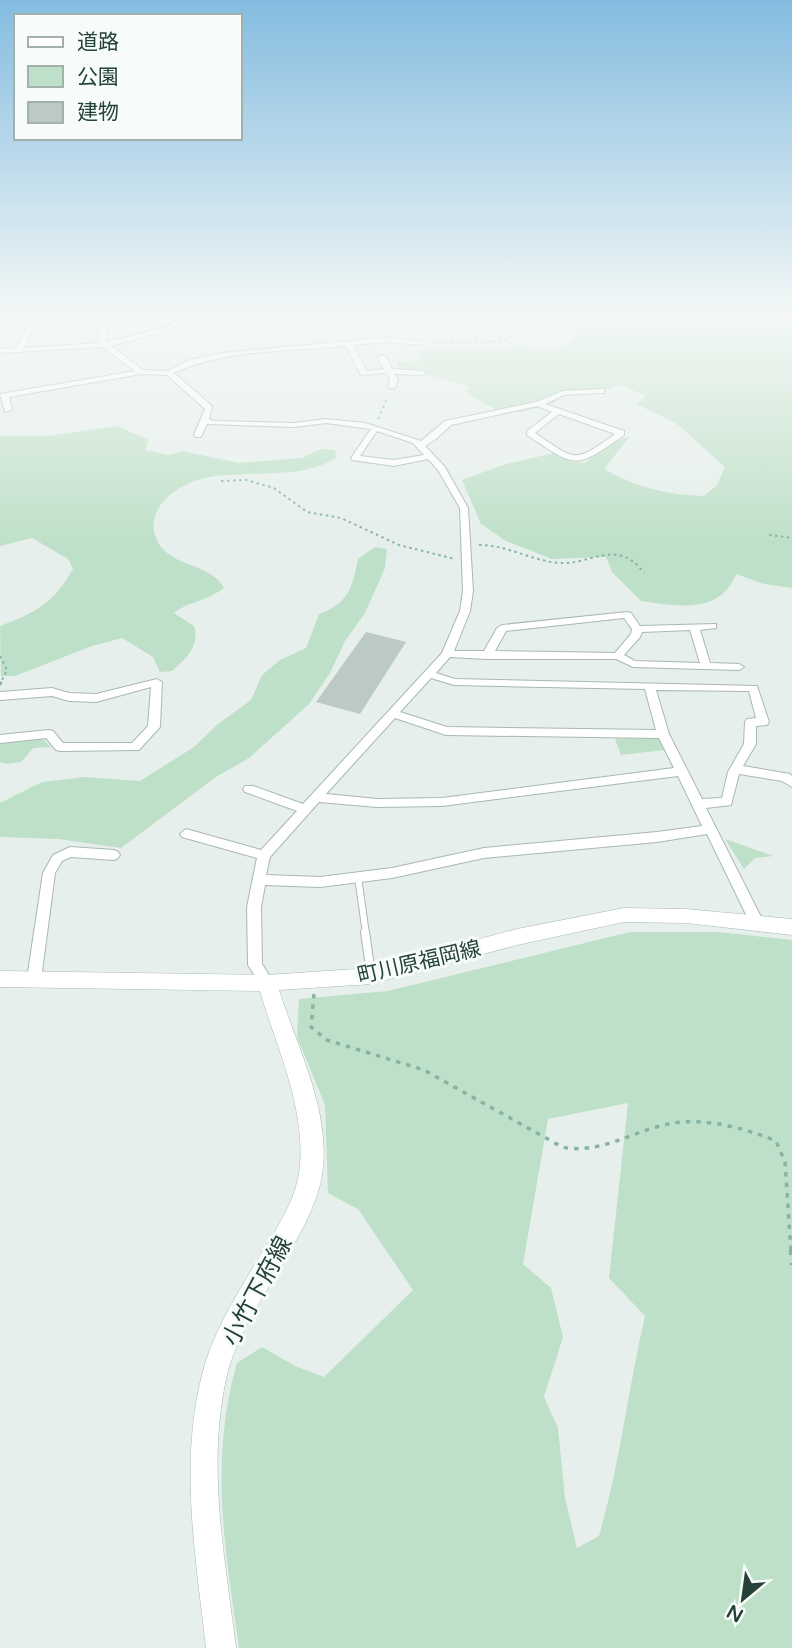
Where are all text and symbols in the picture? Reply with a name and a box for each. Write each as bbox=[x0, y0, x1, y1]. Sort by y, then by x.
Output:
legend bbox=[14, 14, 242, 140]
text: 道路 bbox=[77, 30, 119, 55]
text: 公園 bbox=[77, 65, 119, 90]
text: 建物 bbox=[77, 100, 119, 125]
street label: 町川原福岡線 bbox=[355, 936, 483, 989]
street label: 小竹下府線 bbox=[216, 1231, 298, 1351]
north arrow bbox=[708, 1564, 778, 1634]
text: N bbox=[723, 1600, 747, 1626]

